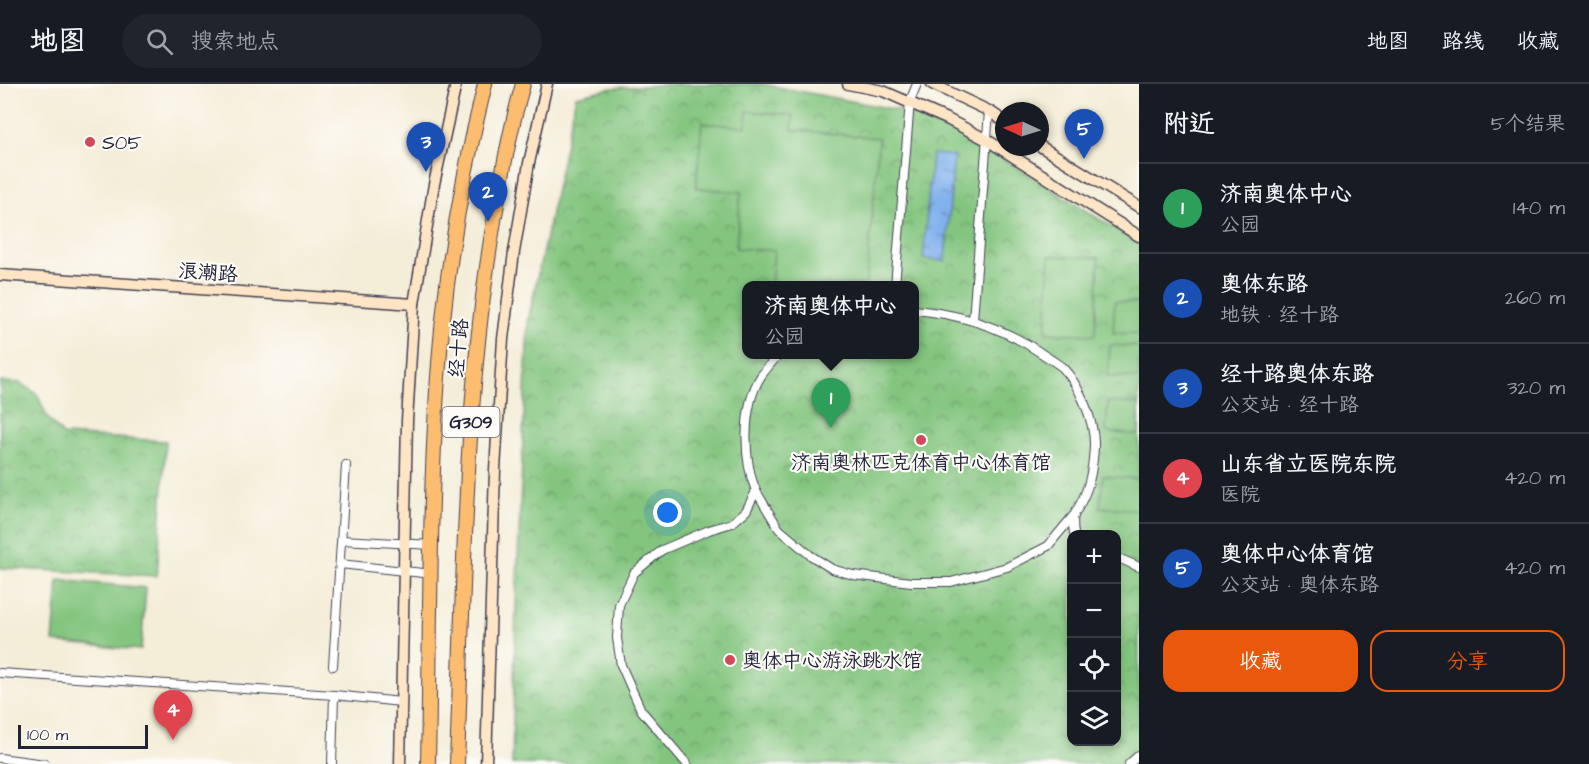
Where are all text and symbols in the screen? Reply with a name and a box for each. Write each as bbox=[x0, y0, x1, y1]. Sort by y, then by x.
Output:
search box bbox=[122, 14, 542, 68]
text: 地图 bbox=[30, 22, 86, 61]
icon: search bbox=[143, 25, 176, 58]
text: 搜索地点 bbox=[191, 26, 279, 57]
text: 地图 bbox=[1367, 27, 1409, 56]
text: 路线 bbox=[1442, 27, 1484, 56]
text: 收藏 bbox=[1517, 27, 1559, 56]
north arrow bbox=[995, 102, 1049, 156]
text: 附近 bbox=[1163, 106, 1215, 142]
pin: 5 bbox=[1064, 110, 1104, 159]
text: 5个结果 bbox=[1491, 110, 1565, 138]
pin: 3 bbox=[406, 122, 446, 172]
place label: S05 bbox=[102, 129, 142, 157]
marker: S05 bbox=[83, 135, 97, 149]
pin: 2 bbox=[468, 172, 508, 222]
text: 济南奥体中心 bbox=[1220, 179, 1352, 210]
text: 1 bbox=[1181, 194, 1184, 222]
text: 140 m bbox=[1513, 194, 1565, 222]
text: 公园 bbox=[1220, 211, 1260, 239]
street label: 浪潮路 bbox=[177, 257, 240, 289]
text: 奥体东路 bbox=[1220, 269, 1308, 300]
popup bbox=[742, 281, 919, 359]
text: 2 bbox=[1177, 284, 1188, 312]
text: 260 m bbox=[1505, 284, 1565, 312]
text: 济南奥体中心 bbox=[764, 291, 897, 322]
text: 地铁 · 经十路 bbox=[1220, 301, 1339, 329]
street label: 经十路 bbox=[442, 316, 476, 379]
text: 公园 bbox=[764, 323, 804, 351]
text: 经十路奥体东路 bbox=[1220, 359, 1374, 390]
text: 3 bbox=[1177, 374, 1188, 402]
text: 320 m bbox=[1507, 374, 1565, 402]
pin: 1 bbox=[812, 378, 850, 428]
text: 公交站 · 经十路 bbox=[1220, 391, 1359, 419]
road number: G309 bbox=[442, 407, 500, 437]
marker: 济南奥林匹克体育中心体育馆 bbox=[914, 433, 928, 447]
place label: 济南奥林匹克体育中心体育馆 bbox=[791, 449, 1051, 477]
text: 山东省立医院东院 bbox=[1220, 449, 1396, 480]
text: 4 bbox=[1176, 464, 1189, 492]
text: 420 m bbox=[1504, 464, 1565, 492]
text: 医院 bbox=[1220, 481, 1260, 509]
your location bbox=[653, 498, 682, 527]
map controls bbox=[1067, 530, 1121, 746]
button: + bbox=[1067, 530, 1121, 584]
text: 奥体中心体育馆 bbox=[1220, 539, 1374, 570]
text: 5 bbox=[1175, 554, 1190, 582]
text: 420 m bbox=[1504, 554, 1565, 582]
text: 公交站 · 奥体东路 bbox=[1220, 571, 1379, 599]
button: − bbox=[1067, 584, 1121, 638]
button: 收藏 bbox=[1163, 630, 1358, 692]
button: 分享 bbox=[1370, 630, 1565, 692]
button: locate bbox=[1067, 638, 1121, 692]
place label: 奥体中心游泳跳水馆 bbox=[742, 647, 922, 675]
marker: 奥体中心游泳跳水馆 bbox=[723, 653, 737, 667]
pin: 4 bbox=[154, 690, 192, 740]
button: layers bbox=[1067, 692, 1121, 746]
scale bar bbox=[18, 722, 148, 750]
text: 100 m bbox=[27, 724, 68, 746]

